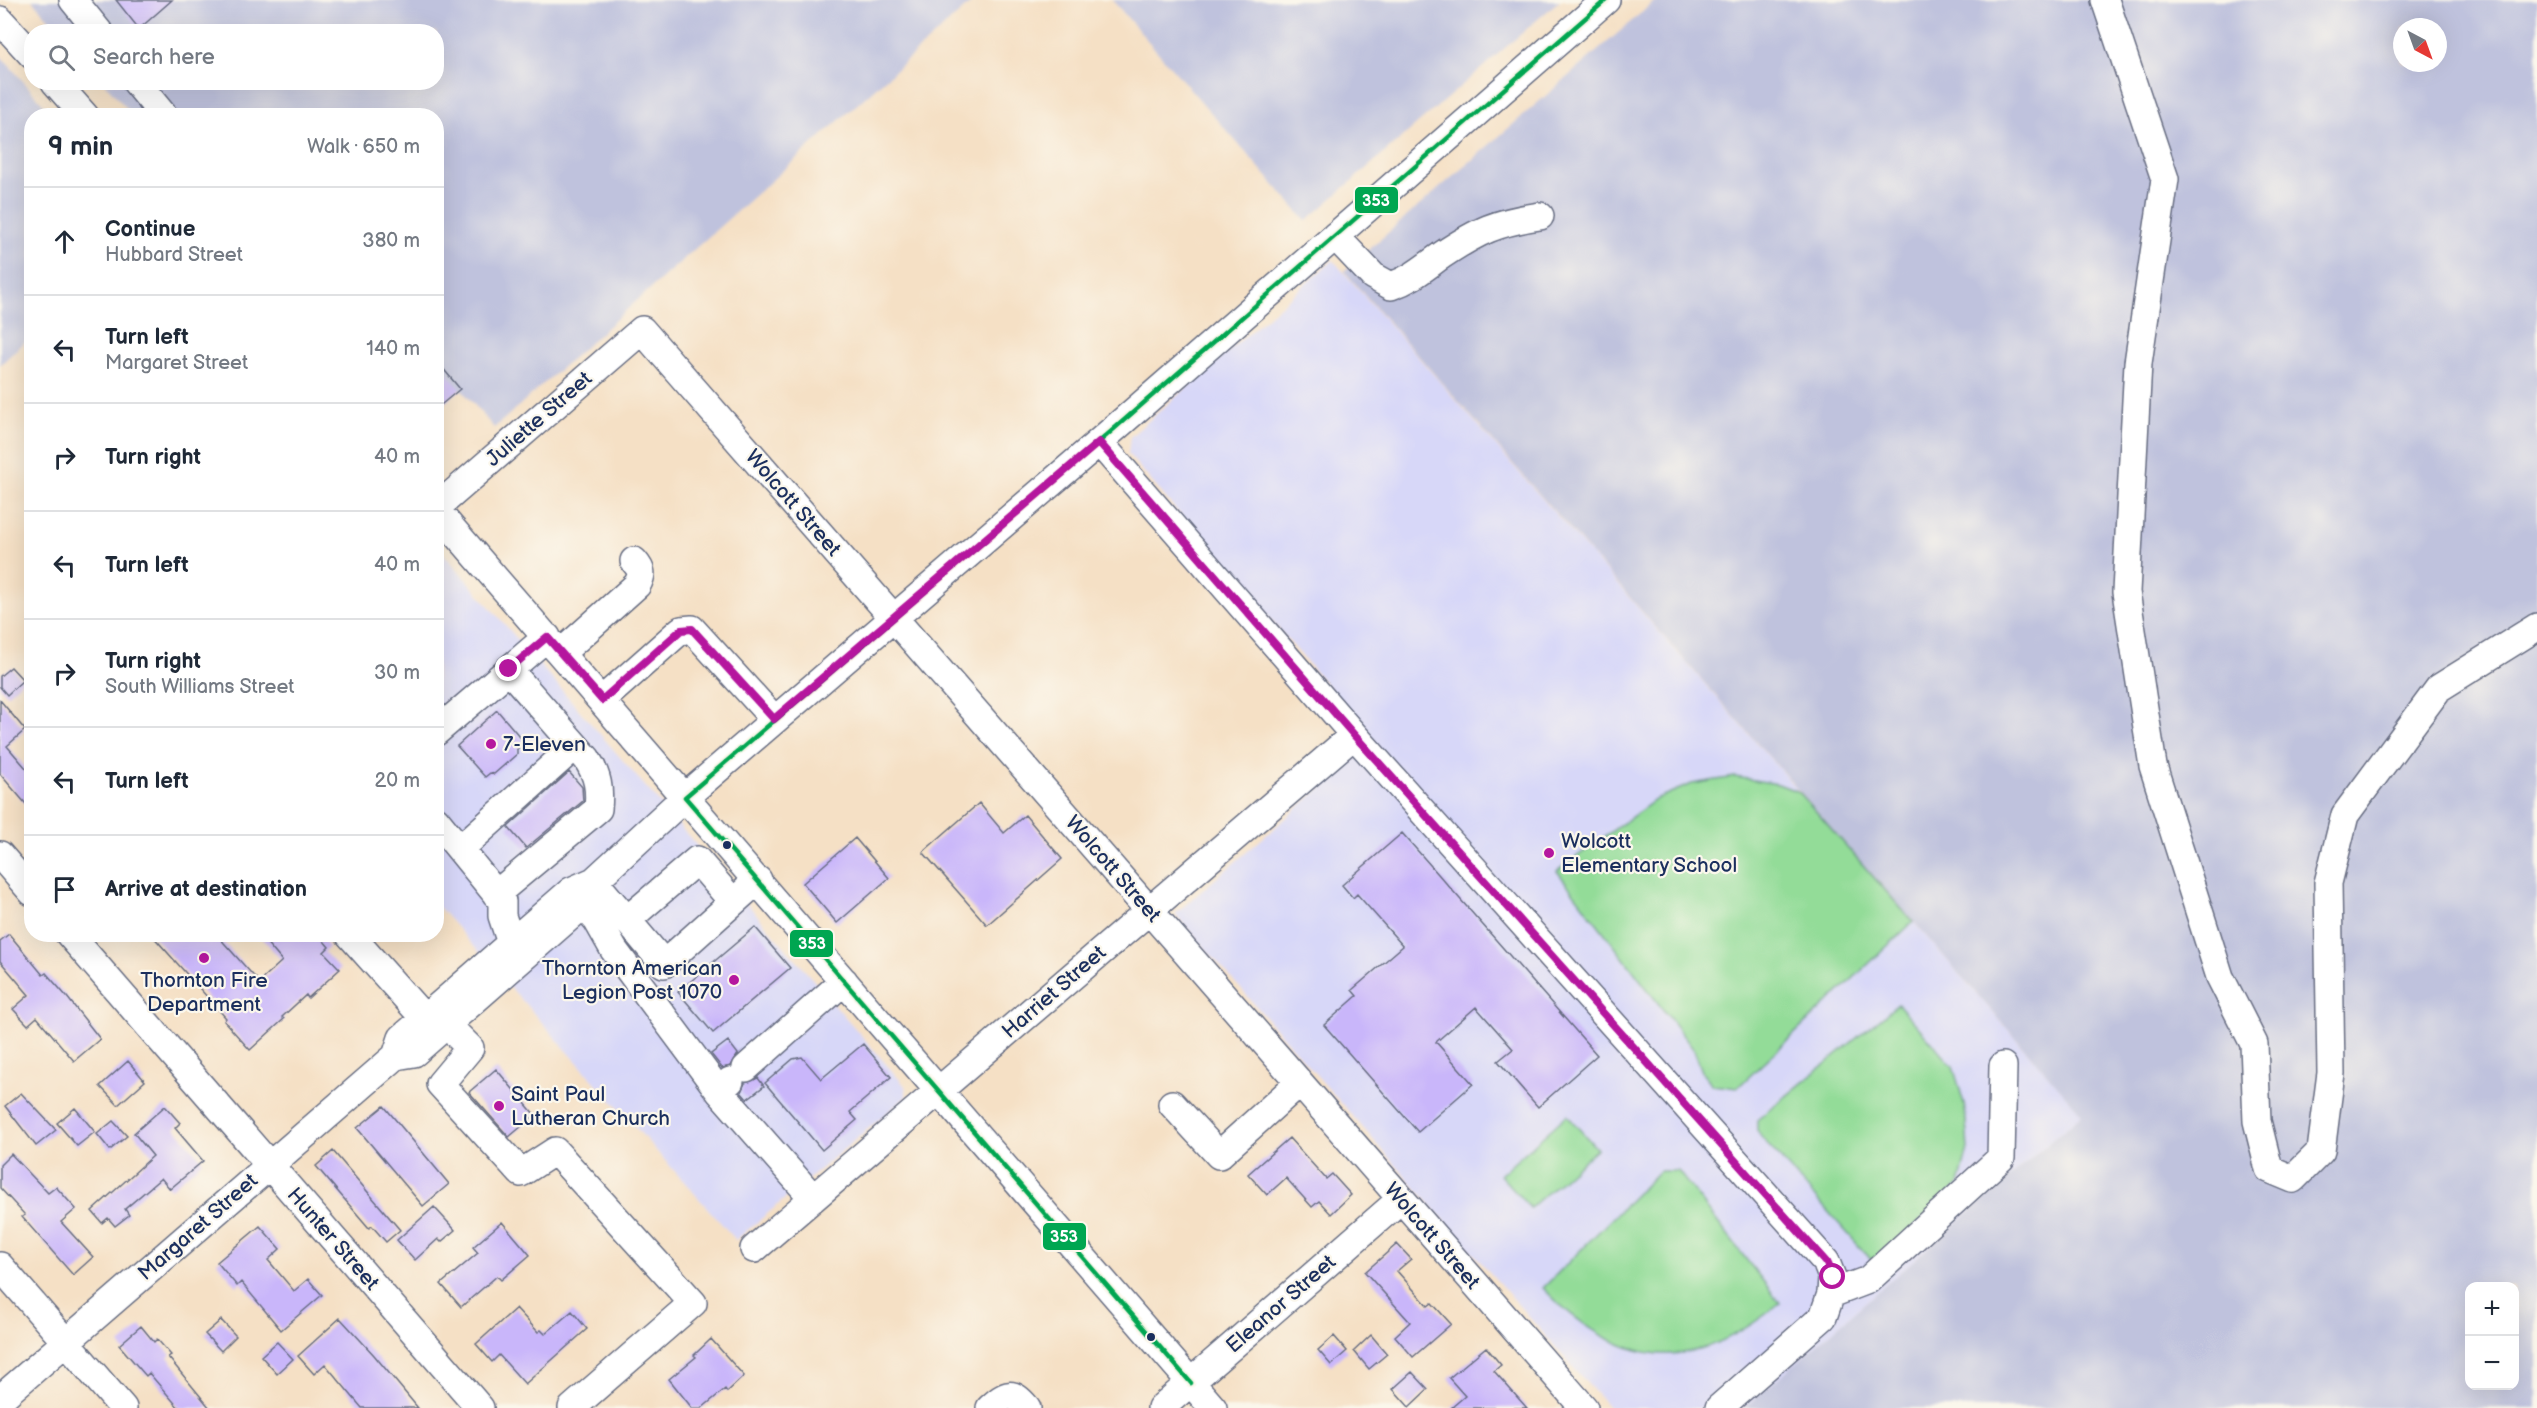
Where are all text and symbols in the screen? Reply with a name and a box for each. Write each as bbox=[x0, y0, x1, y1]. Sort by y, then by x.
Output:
north arrow bbox=[2393, 18, 2447, 72]
search box bbox=[24, 24, 444, 90]
icon: search bbox=[45, 41, 78, 74]
text: Search here bbox=[93, 44, 215, 71]
text: 9 min bbox=[48, 132, 113, 163]
text: Walk · 650 m bbox=[307, 135, 420, 159]
line badge: 353 bbox=[1354, 186, 1399, 214]
text: 353 bbox=[1362, 192, 1390, 211]
text: Continue bbox=[105, 216, 195, 243]
icon: ahead bbox=[48, 225, 81, 258]
text: 380 m bbox=[362, 229, 420, 253]
text: Hubbard Street bbox=[105, 243, 243, 267]
text: Turn left bbox=[105, 324, 189, 351]
icon: left bbox=[48, 333, 81, 366]
text: 140 m bbox=[366, 337, 420, 361]
text: Margaret Street bbox=[105, 351, 248, 375]
street label: Juliette Street bbox=[481, 366, 598, 472]
icon: right bbox=[48, 441, 81, 474]
text: Turn right bbox=[105, 444, 201, 471]
text: 40 m bbox=[374, 445, 420, 469]
street label: Wolcott Street bbox=[740, 445, 846, 562]
icon: left bbox=[48, 549, 81, 582]
text: Turn left bbox=[105, 552, 189, 579]
text: 40 m bbox=[374, 553, 420, 577]
text: Turn right bbox=[105, 648, 201, 675]
route end bbox=[495, 655, 521, 681]
icon: right bbox=[48, 657, 81, 690]
text: 30 m bbox=[374, 661, 420, 685]
text: South Williams Street bbox=[105, 675, 294, 699]
place label: 7-Eleven bbox=[503, 732, 586, 757]
marker: 7-Eleven bbox=[484, 737, 498, 751]
icon: left bbox=[48, 765, 81, 798]
text: Turn left bbox=[105, 768, 189, 795]
text: 20 m bbox=[375, 769, 420, 793]
street label: Wolcott Street bbox=[1060, 811, 1166, 928]
place label: Wolcott Elementary School bbox=[1561, 829, 1737, 878]
unlabelled marker bbox=[721, 839, 733, 851]
marker: Wolcott Elementary School bbox=[1542, 846, 1556, 860]
icon: arrive bbox=[48, 873, 81, 906]
text: Arrive at destination bbox=[105, 876, 307, 903]
line badge: 353 bbox=[789, 929, 834, 958]
text: 353 bbox=[798, 935, 826, 954]
street label: Harriet Street bbox=[997, 940, 1111, 1044]
marker: Thornton Fire Department bbox=[197, 951, 211, 965]
place label: Thornton American Legion Post 1070 bbox=[542, 956, 722, 1005]
place label: Thornton Fire Department bbox=[140, 968, 268, 1017]
marker: Thornton American Legion Post 1070 bbox=[727, 973, 741, 987]
place label: Saint Paul Lutheran Church bbox=[511, 1082, 670, 1131]
marker: Saint Paul Lutheran Church bbox=[492, 1099, 506, 1113]
street label: Margaret Street bbox=[133, 1168, 263, 1286]
street label: Wolcott Street bbox=[1379, 1178, 1485, 1295]
street label: Hunter Street bbox=[282, 1183, 385, 1296]
line badge: 353 bbox=[1042, 1222, 1087, 1251]
text: 353 bbox=[1050, 1228, 1078, 1247]
street label: Eleanor Street bbox=[1221, 1249, 1341, 1358]
route start bbox=[1819, 1263, 1845, 1289]
map controls bbox=[2465, 1282, 2519, 1390]
button: + bbox=[2465, 1282, 2519, 1336]
unlabelled marker bbox=[1145, 1331, 1157, 1343]
button: − bbox=[2465, 1336, 2519, 1390]

